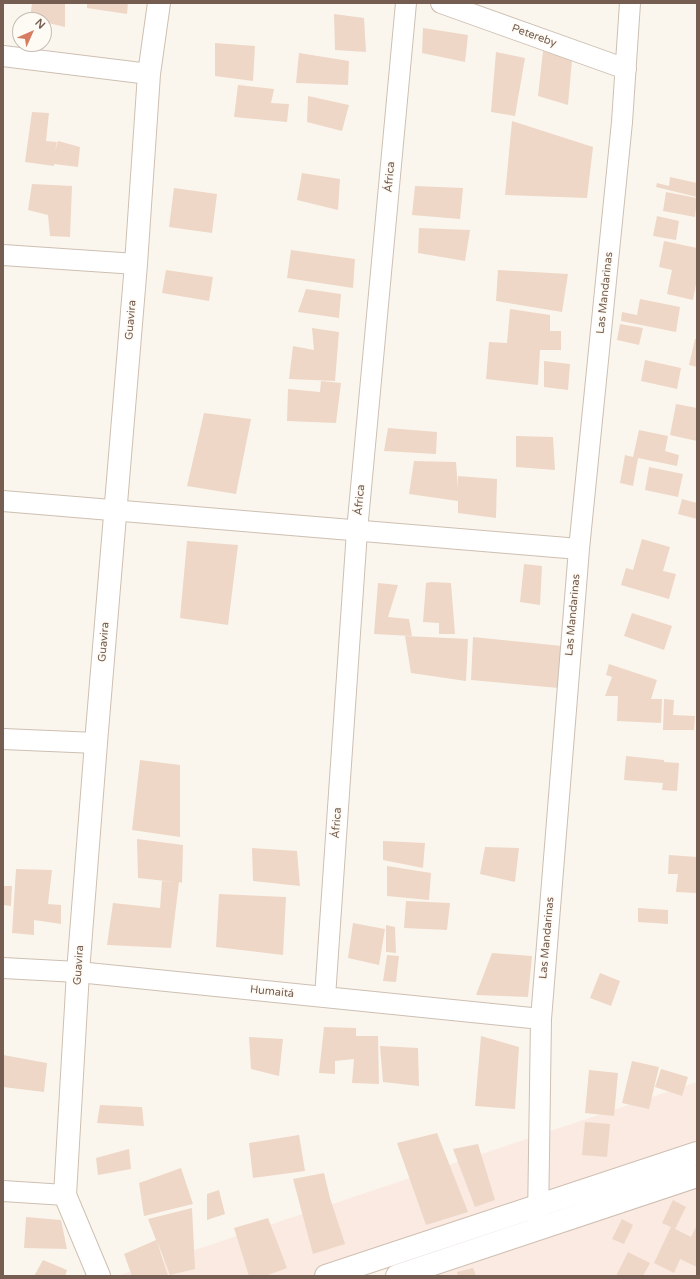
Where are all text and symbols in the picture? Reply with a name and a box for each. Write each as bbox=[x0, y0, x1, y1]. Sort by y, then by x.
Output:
north arrow bbox=[12, 12, 52, 52]
text: N bbox=[32, 16, 48, 32]
street label: Petereby bbox=[510, 22, 558, 50]
street label: África bbox=[382, 161, 398, 193]
street label: Las Mandarinas bbox=[594, 251, 616, 335]
street label: Guavira bbox=[123, 299, 139, 341]
street label: África bbox=[352, 484, 368, 516]
street label: Las Mandarinas bbox=[563, 573, 583, 657]
street label: Guavira bbox=[96, 621, 112, 663]
street label: África bbox=[329, 807, 345, 839]
street label: Las Mandarinas bbox=[537, 896, 557, 980]
street label: Guavira bbox=[71, 945, 87, 985]
street label: Humaitá bbox=[249, 983, 295, 1001]

